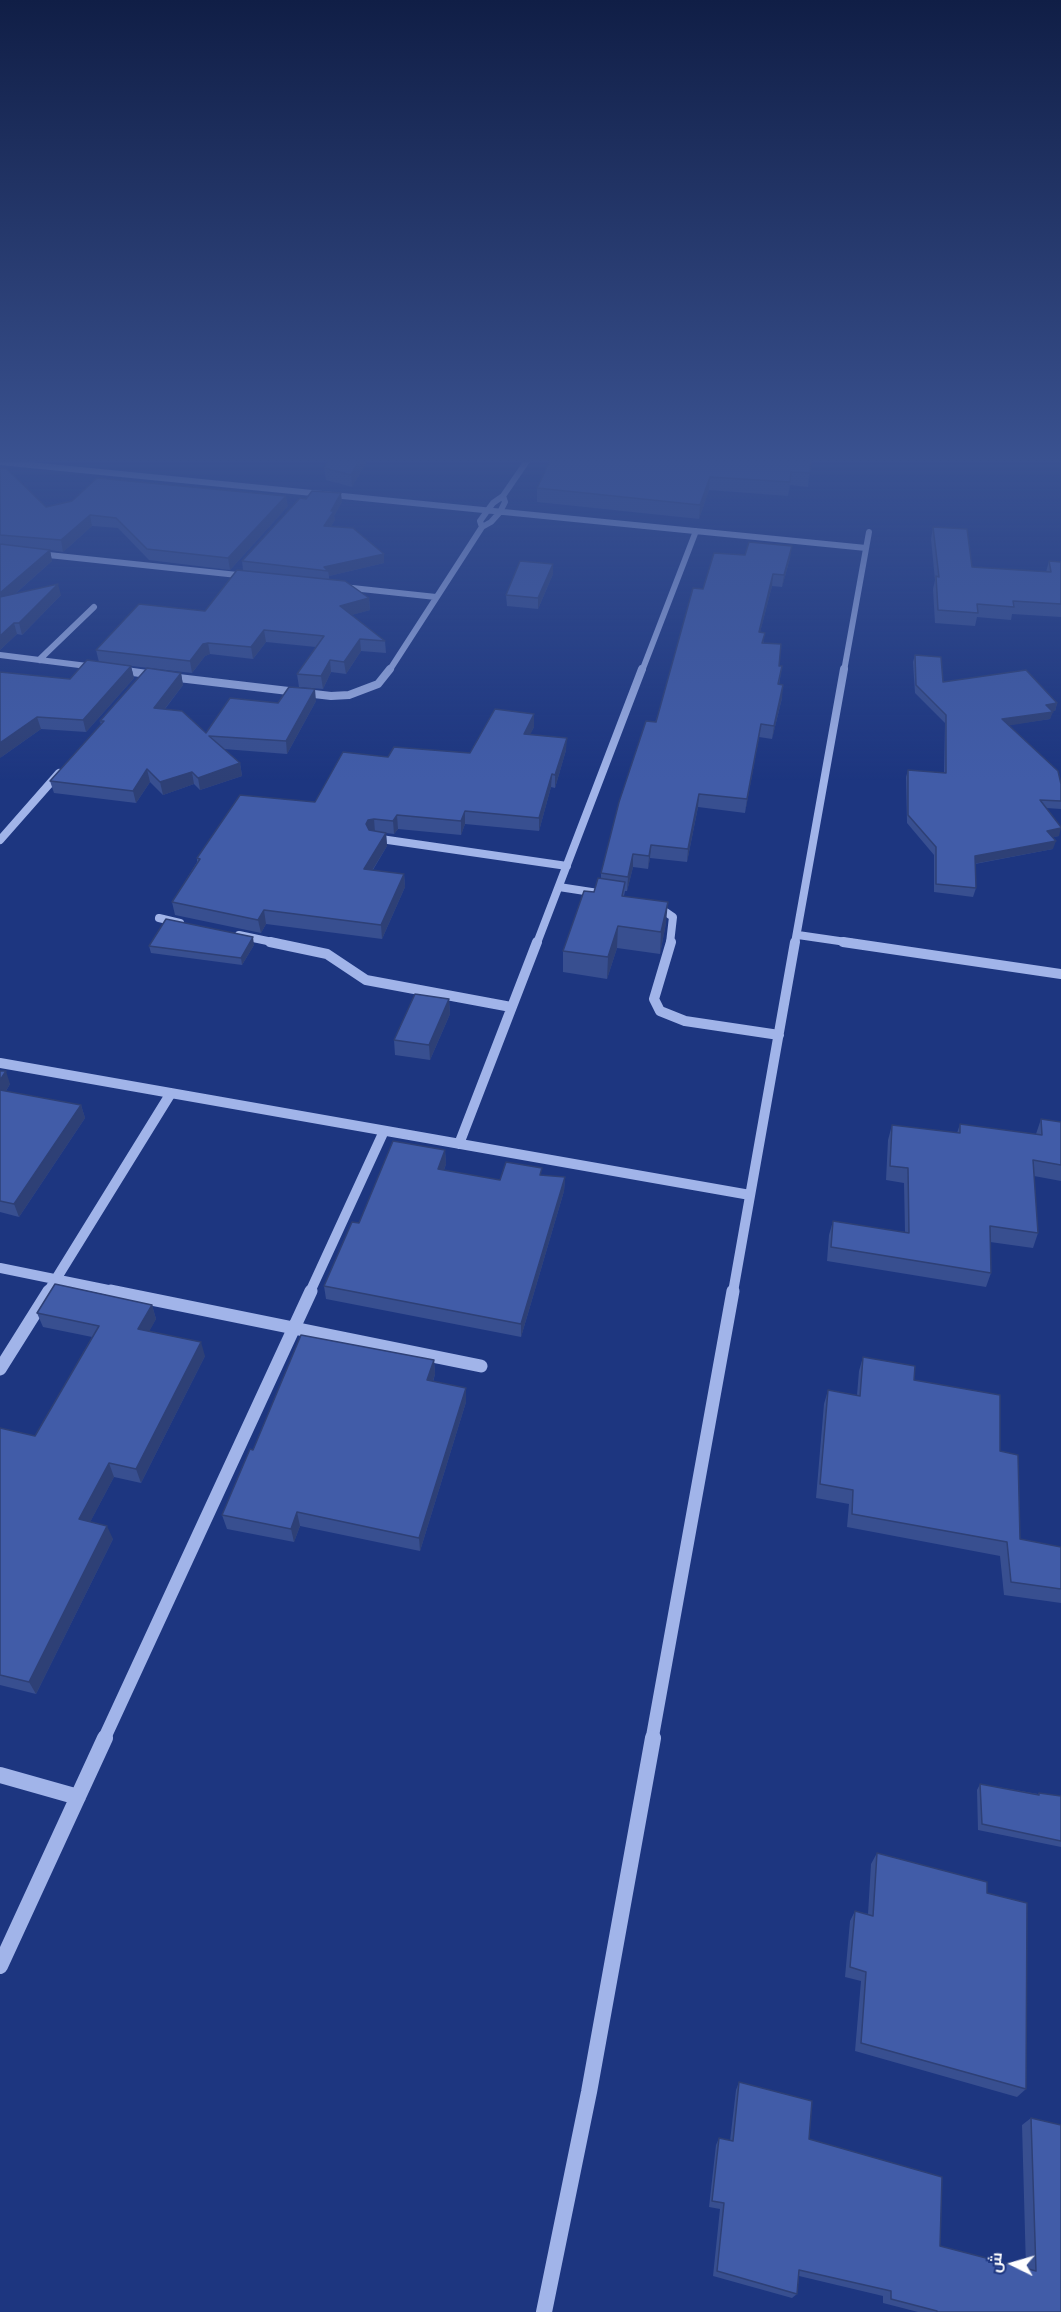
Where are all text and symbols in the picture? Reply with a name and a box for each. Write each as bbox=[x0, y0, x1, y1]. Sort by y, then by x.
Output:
north arrow bbox=[983, 2234, 1043, 2294]
text: ش bbox=[984, 2251, 1005, 2273]

